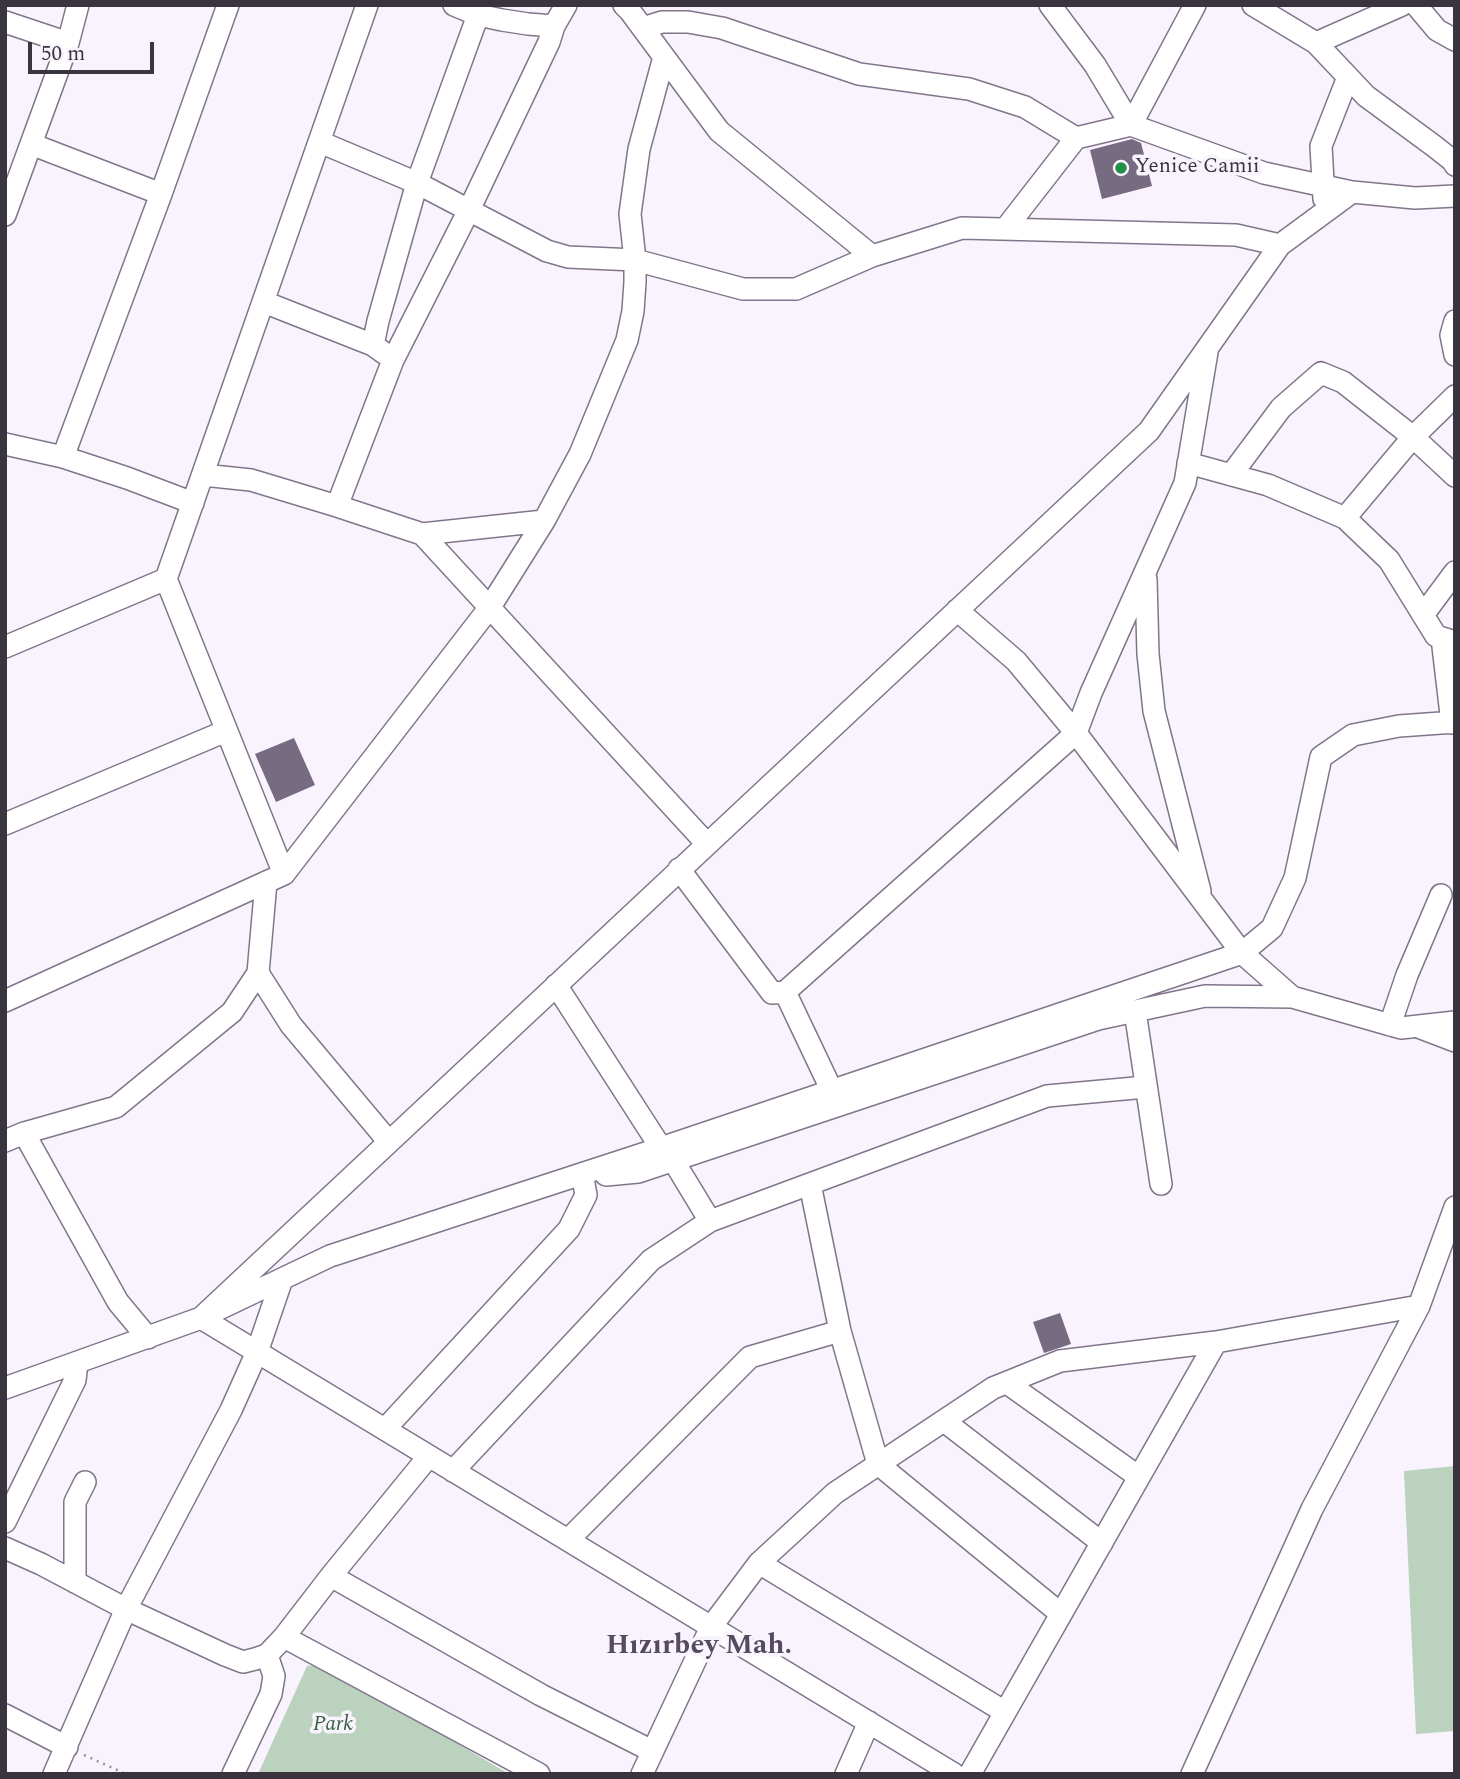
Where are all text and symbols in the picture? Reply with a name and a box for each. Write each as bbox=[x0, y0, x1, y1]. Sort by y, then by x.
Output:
scale bar bbox=[32, 28, 158, 72]
text: 50 m bbox=[41, 38, 85, 70]
place label: Yenice Camii bbox=[1135, 155, 1260, 181]
marker: Yenice Camii bbox=[1113, 160, 1129, 176]
district label: Hızırbey Mah. bbox=[606, 1631, 792, 1665]
park label: Park bbox=[313, 1713, 353, 1739]

